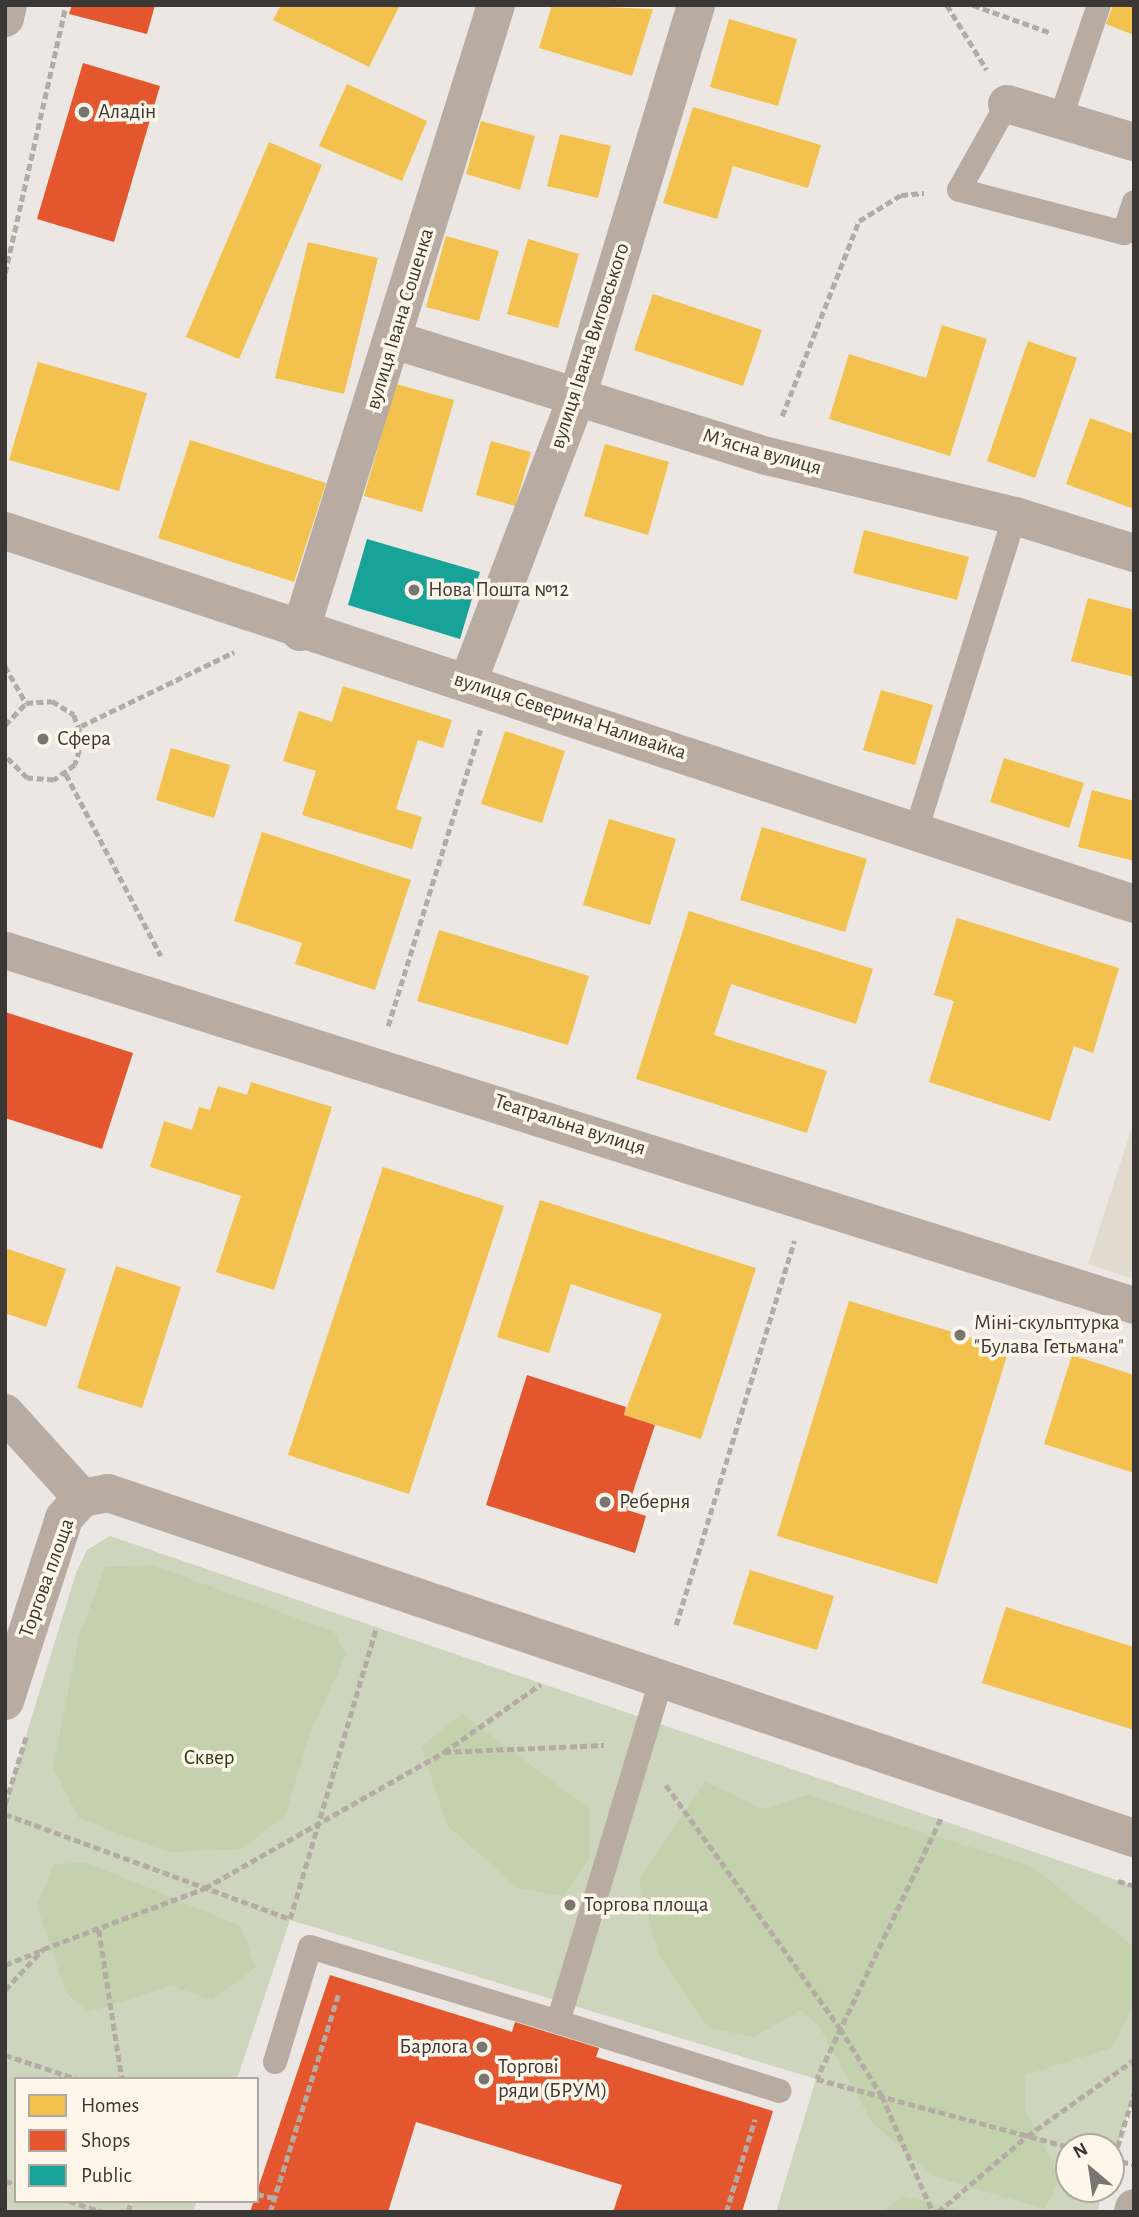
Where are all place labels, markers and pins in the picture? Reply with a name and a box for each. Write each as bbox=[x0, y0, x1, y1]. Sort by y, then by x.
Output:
place label: Аладін bbox=[98, 99, 156, 125]
marker: Аладін bbox=[76, 104, 92, 120]
place label: Нова Пошта №12 bbox=[428, 577, 569, 603]
marker: Нова Пошта №12 bbox=[406, 582, 422, 598]
place label: Сфера bbox=[57, 726, 111, 752]
marker: Сфера bbox=[35, 731, 51, 747]
place label: Міні-скульптурка "Булава Гетьмана" bbox=[974, 1310, 1124, 1360]
marker: Міні-скульптурка "Булава Гетьмана" bbox=[952, 1327, 968, 1343]
place label: Реберня bbox=[619, 1489, 690, 1515]
marker: Реберня bbox=[597, 1494, 613, 1510]
place label: Торгова площа bbox=[584, 1892, 709, 1918]
marker: Торгова площа bbox=[562, 1897, 578, 1913]
place label: Барлога bbox=[399, 2034, 468, 2060]
marker: Барлога bbox=[474, 2039, 490, 2055]
place label: Торгові ряди (БРУМ) bbox=[498, 2054, 607, 2104]
marker: Торгові ряди (БРУМ) bbox=[476, 2071, 492, 2087]

